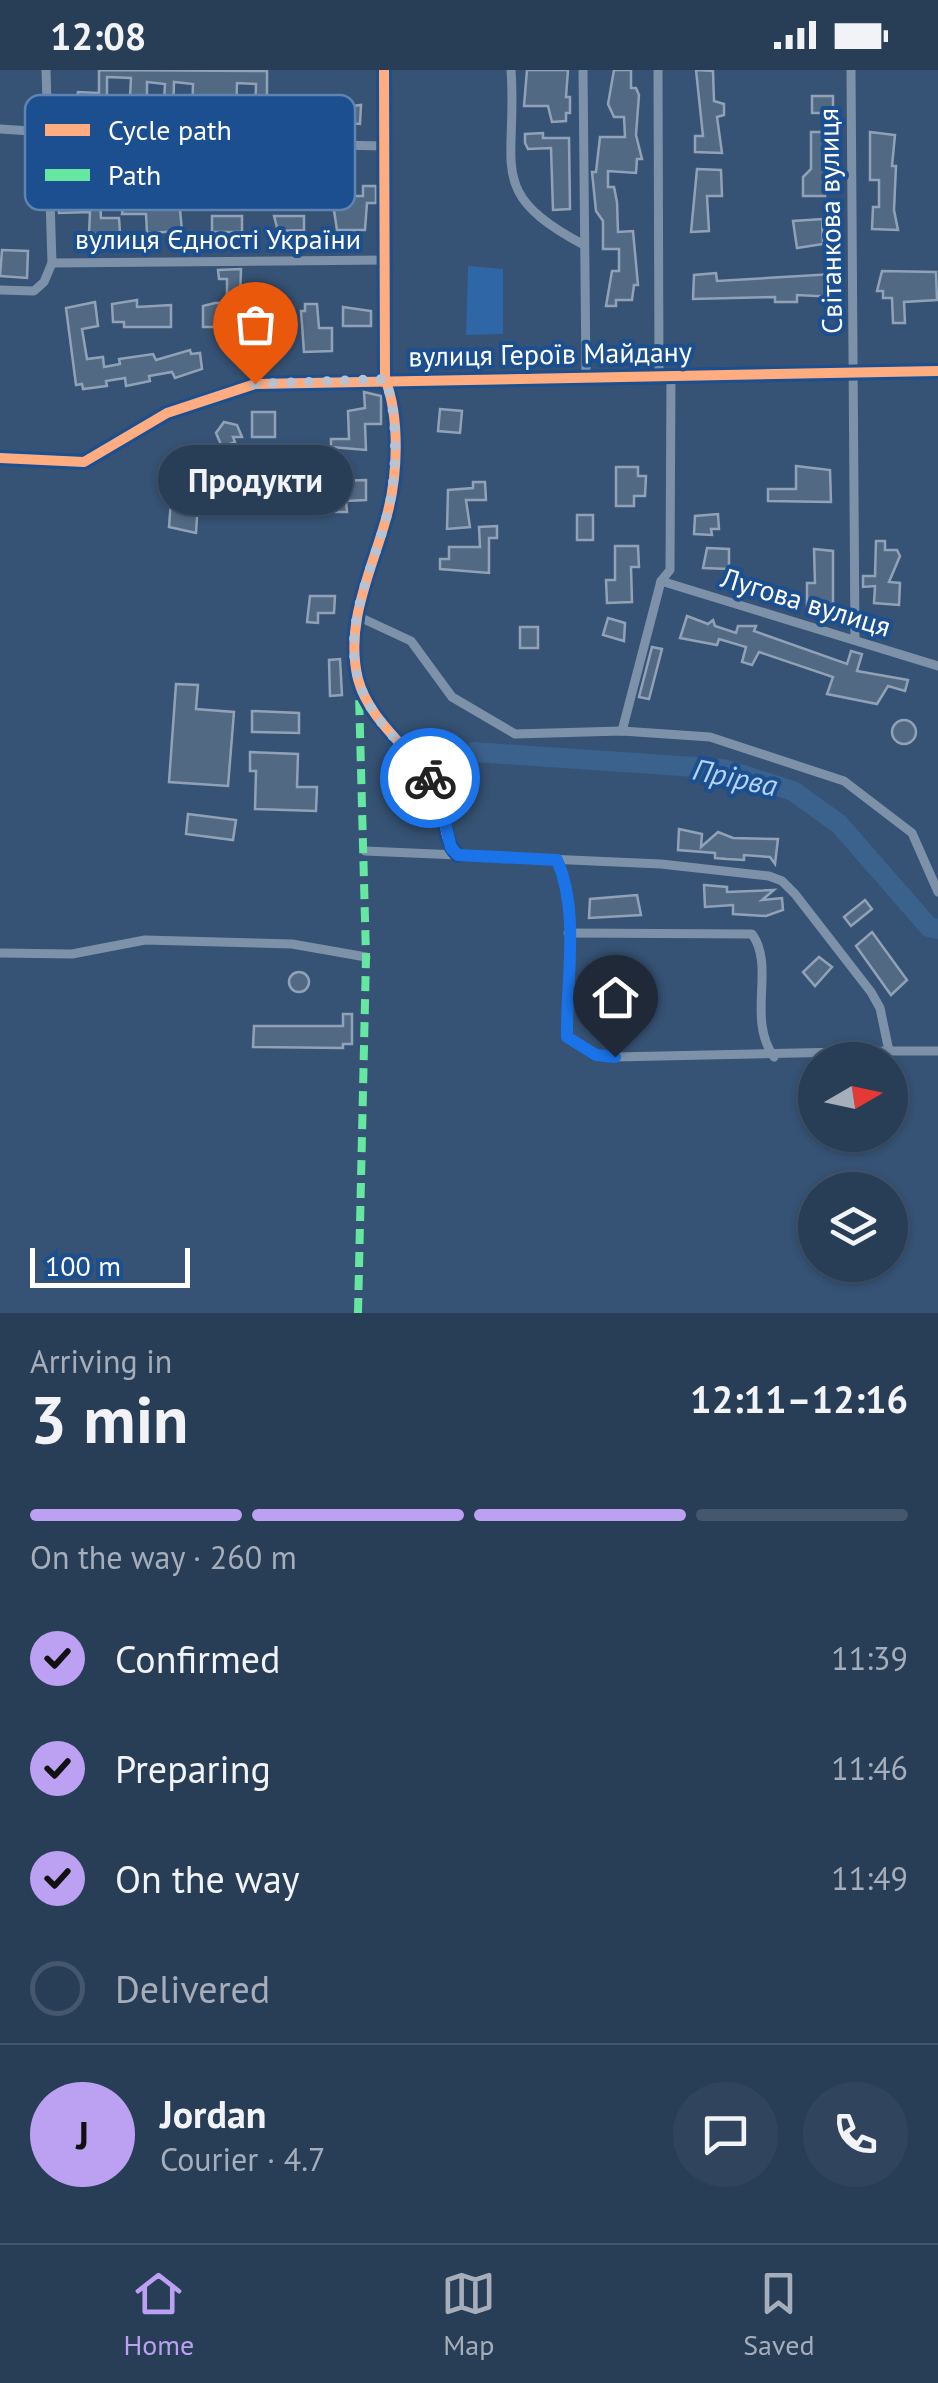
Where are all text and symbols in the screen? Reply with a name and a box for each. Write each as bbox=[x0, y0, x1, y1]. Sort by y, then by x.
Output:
text: 12:08 bbox=[50, 11, 146, 60]
legend bbox=[25, 95, 355, 210]
street label: Світанкова вулиця bbox=[809, 108, 850, 334]
text: Cycle path bbox=[108, 111, 232, 148]
text: Path bbox=[108, 156, 161, 193]
street label: вулиця Єдності України bbox=[75, 220, 361, 257]
pin bbox=[213, 282, 298, 385]
icon: bag bbox=[228, 297, 283, 352]
street label: вулиця Героїв Майдану bbox=[408, 333, 692, 374]
callout: Продукти bbox=[158, 444, 352, 514]
text: Продукти bbox=[188, 459, 323, 501]
street label: Лугова вулиця bbox=[716, 558, 895, 645]
courier bbox=[380, 728, 480, 828]
water label: Прірва bbox=[690, 749, 781, 805]
icon: bike bbox=[403, 751, 458, 806]
pin bbox=[573, 955, 658, 1058]
icon: home bbox=[588, 970, 643, 1025]
north arrow bbox=[798, 1042, 908, 1152]
map controls bbox=[798, 1042, 908, 1282]
button: layers bbox=[798, 1172, 908, 1282]
scale bar bbox=[30, 1243, 190, 1288]
text: 100 m bbox=[45, 1247, 121, 1284]
text: Arriving in bbox=[30, 1340, 172, 1382]
text: 12:11–12:16 bbox=[690, 1374, 908, 1423]
text: 3 min bbox=[30, 1377, 189, 1461]
text: On the way · 260 m bbox=[30, 1536, 297, 1578]
icon: check bbox=[30, 1631, 85, 1686]
text: Confirmed bbox=[115, 1634, 281, 1683]
text: 11:39 bbox=[831, 1637, 908, 1679]
icon: check bbox=[30, 1741, 85, 1796]
text: Preparing bbox=[115, 1744, 271, 1793]
text: 11:46 bbox=[831, 1747, 908, 1789]
icon: check bbox=[30, 1851, 85, 1906]
text: On the way bbox=[115, 1854, 300, 1903]
text: 11:49 bbox=[831, 1857, 908, 1899]
text: Delivered bbox=[115, 1964, 270, 2013]
button: chat bbox=[673, 2082, 778, 2187]
button: phone bbox=[803, 2082, 908, 2187]
text: Jordan bbox=[160, 2089, 266, 2138]
text: J bbox=[76, 2110, 89, 2159]
text: Courier · 4.7 bbox=[160, 2138, 326, 2180]
tab: Home bbox=[123, 2266, 194, 2363]
tab: Map bbox=[441, 2266, 496, 2363]
tab: Saved bbox=[743, 2266, 814, 2363]

